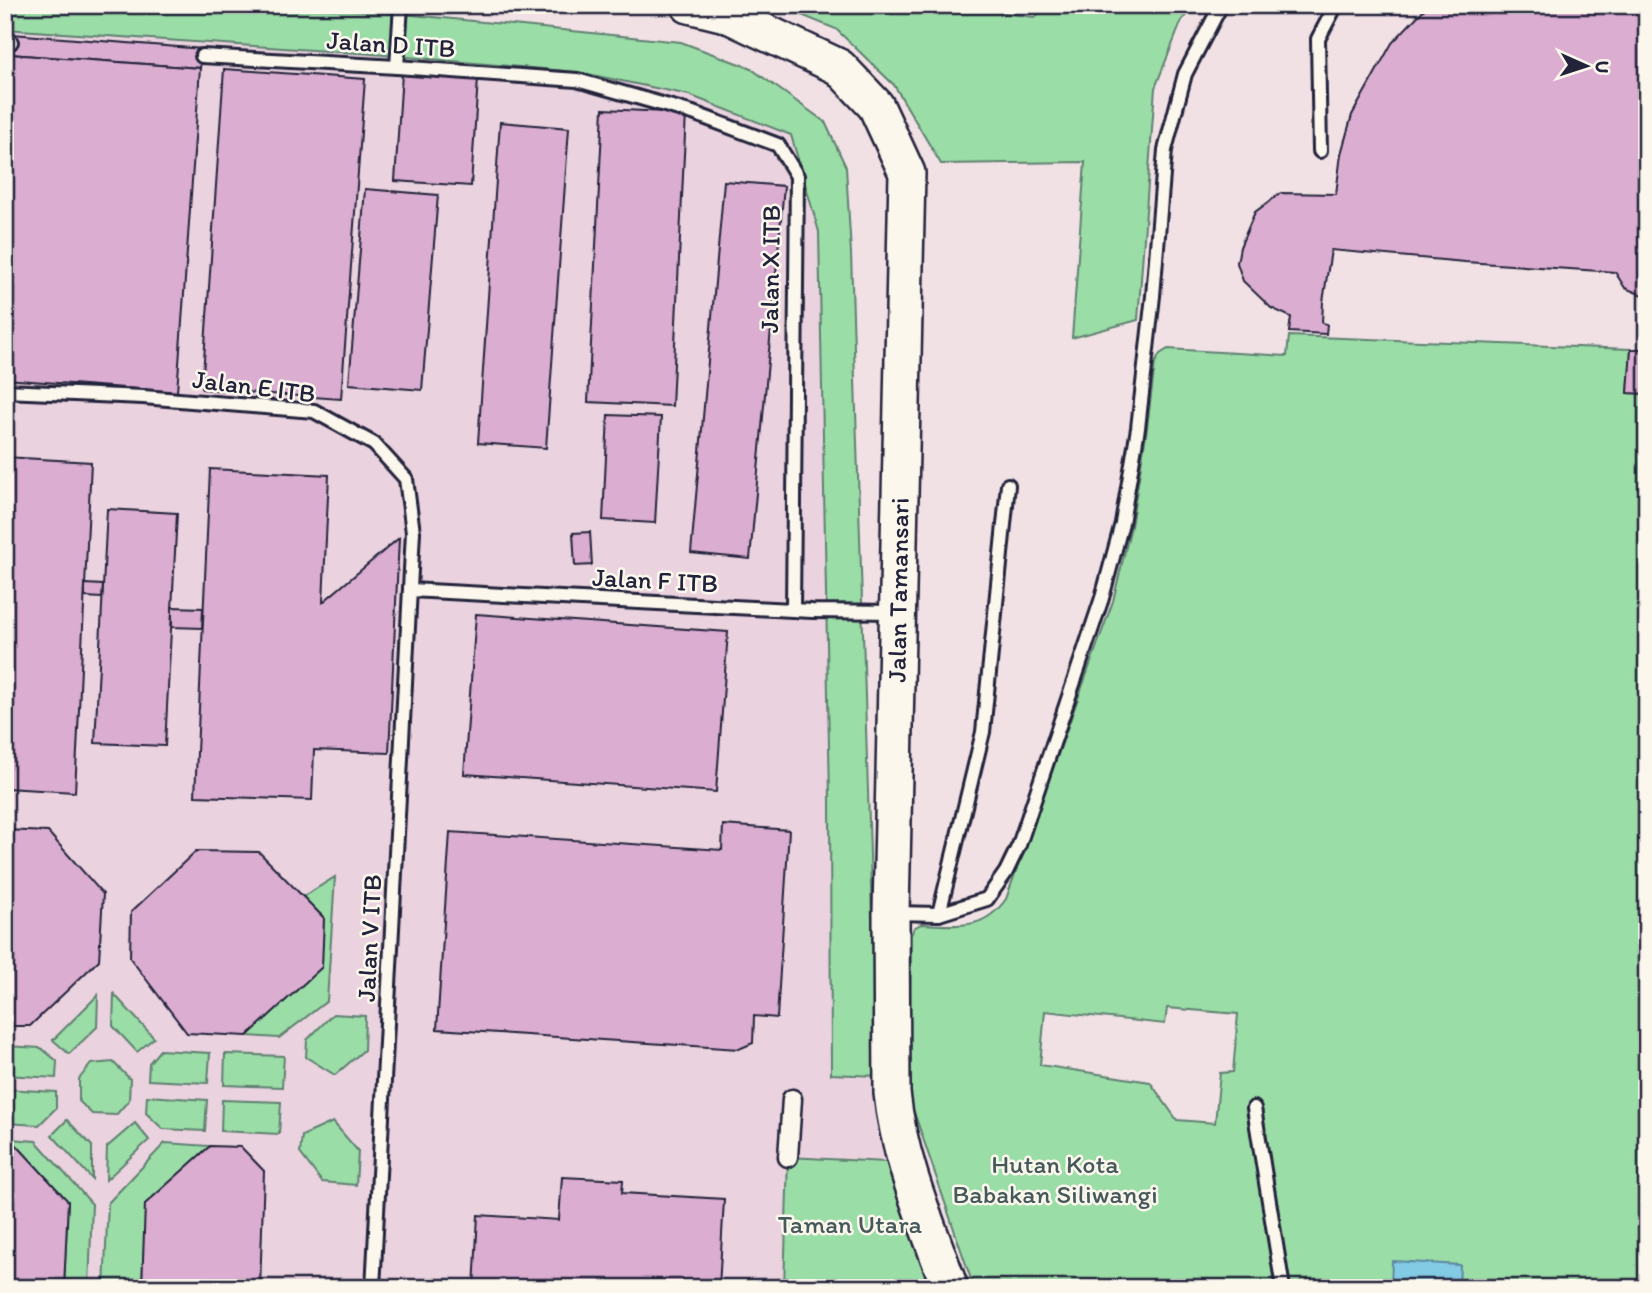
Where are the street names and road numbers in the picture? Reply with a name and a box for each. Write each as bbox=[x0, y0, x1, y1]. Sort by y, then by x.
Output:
street label: Jalan D ITB bbox=[326, 24, 456, 64]
street label: Jalan X ITB bbox=[753, 205, 787, 333]
street label: Jalan E ITB bbox=[191, 363, 317, 409]
street label: Jalan Tamansari bbox=[880, 497, 916, 683]
street label: Jalan F ITB bbox=[591, 561, 719, 599]
street label: Jalan V ITB bbox=[350, 873, 388, 1003]

